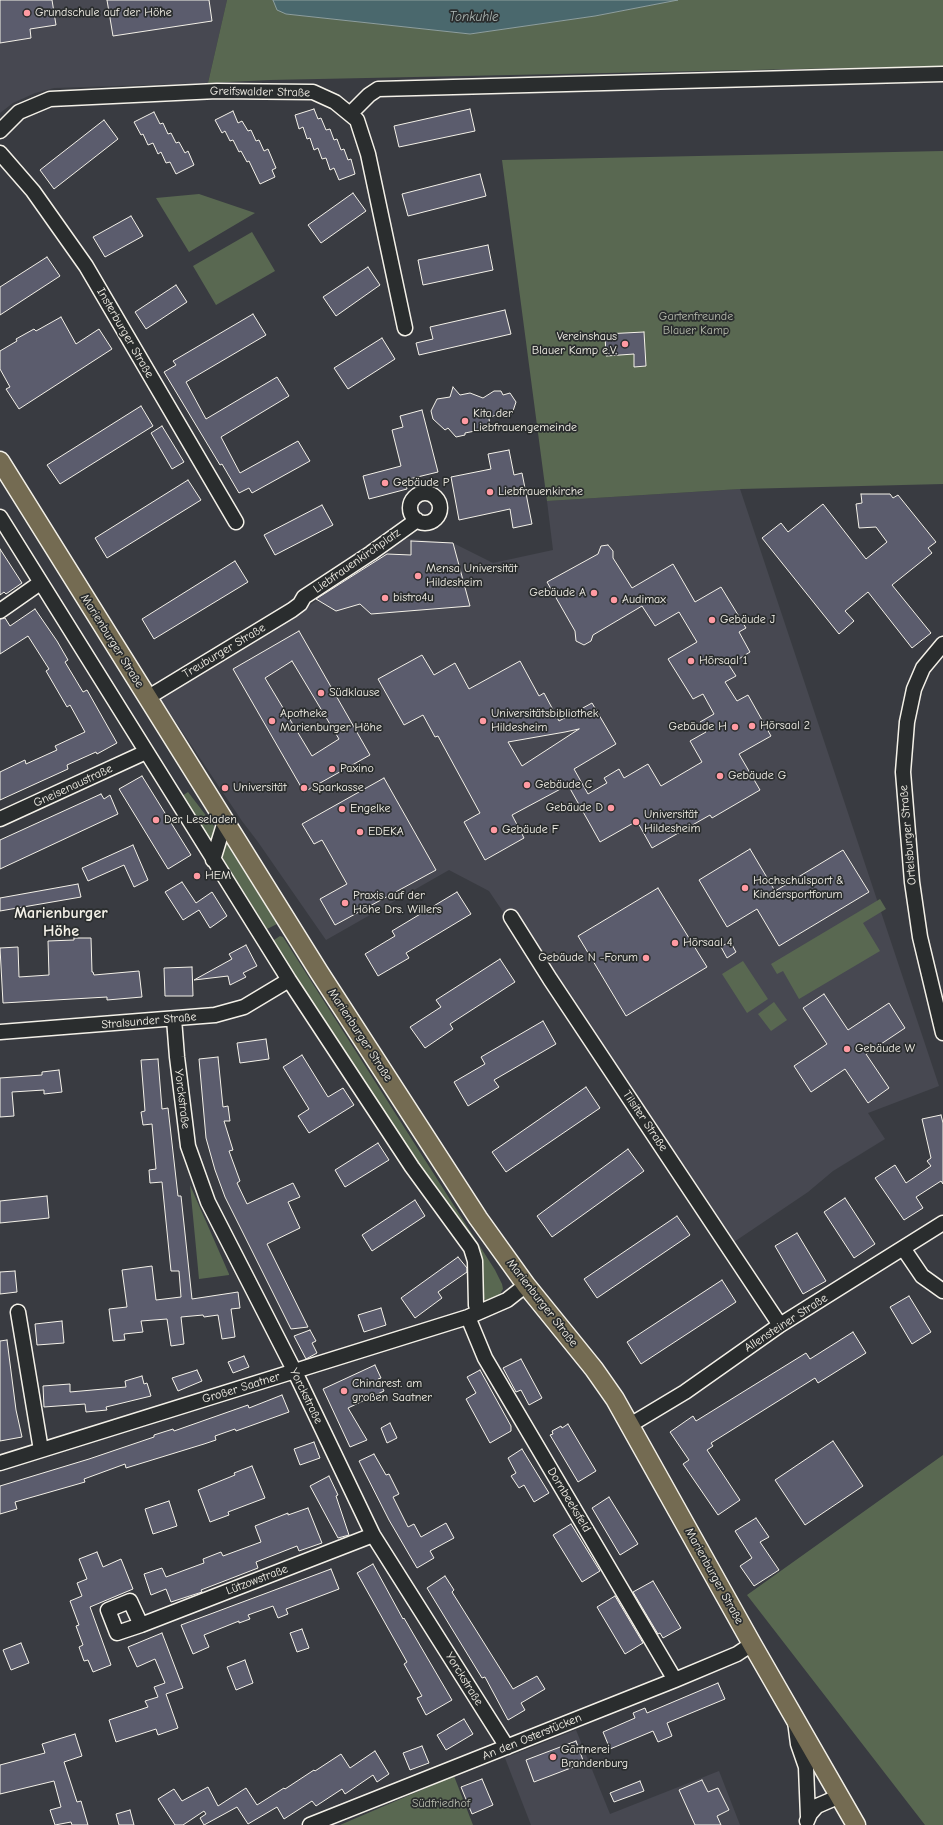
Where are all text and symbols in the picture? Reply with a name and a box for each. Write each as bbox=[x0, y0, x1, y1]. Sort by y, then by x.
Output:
place label: Grundschule auf der Höhe bbox=[35, 6, 172, 20]
marker: Grundschule auf der Höhe bbox=[22, 8, 32, 18]
water label: Tonkuhle bbox=[449, 9, 499, 25]
street label: Greifswalder Straße bbox=[210, 84, 310, 100]
street label: Insterburger Straße bbox=[93, 285, 157, 381]
park label: Gartenfreunde Blauer Kamp bbox=[659, 310, 733, 338]
place label: Vereinshaus Blauer Kamp e.V. bbox=[532, 330, 617, 358]
marker: Vereinshaus Blauer Kamp e.V. bbox=[620, 339, 630, 349]
place label: Kita der Liebfrauengemeinde bbox=[473, 407, 577, 435]
marker: Kita der Liebfrauengemeinde bbox=[460, 416, 470, 426]
place label: Gebäude P bbox=[393, 476, 449, 490]
marker: Gebäude P bbox=[380, 478, 390, 488]
place label: Liebfrauenkirche bbox=[498, 485, 583, 499]
marker: Liebfrauenkirche bbox=[485, 487, 495, 497]
street label: Liebfrauenkirchplatz bbox=[311, 526, 403, 596]
place label: Mensa Universität Hildesheim bbox=[426, 562, 517, 590]
marker: Mensa Universität Hildesheim bbox=[413, 571, 423, 581]
place label: Gebäude A bbox=[529, 586, 586, 600]
marker: Gebäude A bbox=[589, 588, 599, 598]
place label: bistro4u bbox=[393, 591, 433, 605]
street label: Marienburger Straße bbox=[77, 592, 147, 690]
marker: bistro4u bbox=[380, 593, 390, 603]
place label: Audimax bbox=[622, 593, 666, 607]
marker: Audimax bbox=[609, 595, 619, 605]
place label: Gebäude J bbox=[720, 613, 775, 627]
marker: Gebäude J bbox=[707, 615, 717, 625]
street label: Treuburger Straße bbox=[180, 621, 268, 681]
place label: Hörsaal 1 bbox=[699, 654, 748, 668]
marker: Hörsaal 1 bbox=[686, 656, 696, 666]
place label: Südklause bbox=[329, 686, 380, 700]
marker: Südklause bbox=[316, 688, 326, 698]
place label: Apotheke Marienburger Höhe bbox=[280, 707, 382, 735]
place label: Universitätsbibliothek Hildesheim bbox=[491, 707, 598, 735]
marker: Apotheke Marienburger Höhe bbox=[267, 716, 277, 726]
marker: Universitätsbibliothek Hildesheim bbox=[478, 716, 488, 726]
place label: Hörsaal 2 bbox=[760, 719, 810, 733]
place label: Gebäude H bbox=[669, 720, 727, 734]
marker: Hörsaal 2 bbox=[747, 721, 757, 731]
marker: Gebäude H bbox=[730, 722, 740, 732]
street label: Gneisenaustraße bbox=[31, 761, 115, 811]
place label: Paxino bbox=[340, 762, 374, 776]
marker: Paxino bbox=[327, 764, 337, 774]
place label: Gebäude G bbox=[728, 769, 786, 783]
marker: Gebäude G bbox=[715, 771, 725, 781]
place label: Gebäude C bbox=[535, 778, 592, 792]
marker: Gebäude C bbox=[522, 780, 532, 790]
place label: Universität bbox=[233, 781, 287, 795]
place label: Sparkasse bbox=[312, 781, 364, 795]
marker: Universität bbox=[220, 783, 230, 793]
marker: Sparkasse bbox=[299, 783, 309, 793]
street label: Ortelsburger Straße bbox=[896, 784, 920, 886]
place label: Gebäude D bbox=[546, 801, 603, 815]
place label: Engelke bbox=[350, 802, 390, 816]
marker: Gebäude D bbox=[606, 803, 616, 813]
marker: Engelke bbox=[337, 804, 347, 814]
place label: Universität Hildesheim bbox=[644, 808, 700, 836]
place label: Der Leseladen bbox=[164, 813, 237, 827]
marker: Der Leseladen bbox=[151, 815, 161, 825]
marker: Universität Hildesheim bbox=[631, 817, 641, 827]
place label: Gebäude F bbox=[502, 823, 559, 837]
place label: EDEKA bbox=[368, 825, 404, 839]
marker: Gebäude F bbox=[489, 825, 499, 835]
marker: EDEKA bbox=[355, 827, 365, 837]
place label: HEM bbox=[205, 869, 231, 883]
marker: HEM bbox=[192, 871, 202, 881]
place label: Hochschulsport & Kindersportforum bbox=[753, 874, 844, 902]
marker: Hochschulsport & Kindersportforum bbox=[740, 883, 750, 893]
place label: Praxis auf der Höhe Drs. Willers bbox=[353, 889, 442, 917]
marker: Praxis auf der Höhe Drs. Willers bbox=[340, 898, 350, 908]
district label: Marienburger Höhe bbox=[14, 903, 108, 941]
place label: Hörsaal 4 bbox=[683, 936, 733, 950]
marker: Hörsaal 4 bbox=[670, 938, 680, 948]
place label: Gebäude N -Forum bbox=[538, 951, 638, 965]
marker: Gebäude N -Forum bbox=[641, 953, 651, 963]
street label: Marienburger Straße bbox=[325, 986, 395, 1084]
street label: Stralsunder Straße bbox=[101, 1010, 197, 1032]
place label: Gebäude W bbox=[855, 1042, 915, 1056]
marker: Gebäude W bbox=[842, 1044, 852, 1054]
street label: Yorckstraße bbox=[171, 1068, 193, 1130]
street label: Tilsiter Straße bbox=[619, 1088, 671, 1154]
street label: Marienburger Straße bbox=[503, 1256, 581, 1350]
street label: Allensteiner Straße bbox=[742, 1291, 830, 1355]
street label: Yorckstraße bbox=[286, 1366, 326, 1426]
street label: Großer Saatner bbox=[200, 1369, 282, 1407]
place label: Chinarest. am großen Saatner bbox=[352, 1377, 432, 1405]
marker: Chinarest. am großen Saatner bbox=[339, 1386, 349, 1396]
street label: Dornbeeksfeld bbox=[544, 1465, 594, 1535]
street label: Marienburger Straße bbox=[682, 1525, 746, 1627]
street label: Lützowstraße bbox=[224, 1562, 290, 1598]
street label: Yorckstraße bbox=[442, 1650, 486, 1708]
street label: An den Osterstücken bbox=[480, 1711, 584, 1763]
place label: Gärtnerei Brandenburg bbox=[561, 1743, 628, 1771]
marker: Gärtnerei Brandenburg bbox=[548, 1752, 558, 1762]
park label: Südfriedhof bbox=[412, 1797, 470, 1811]

